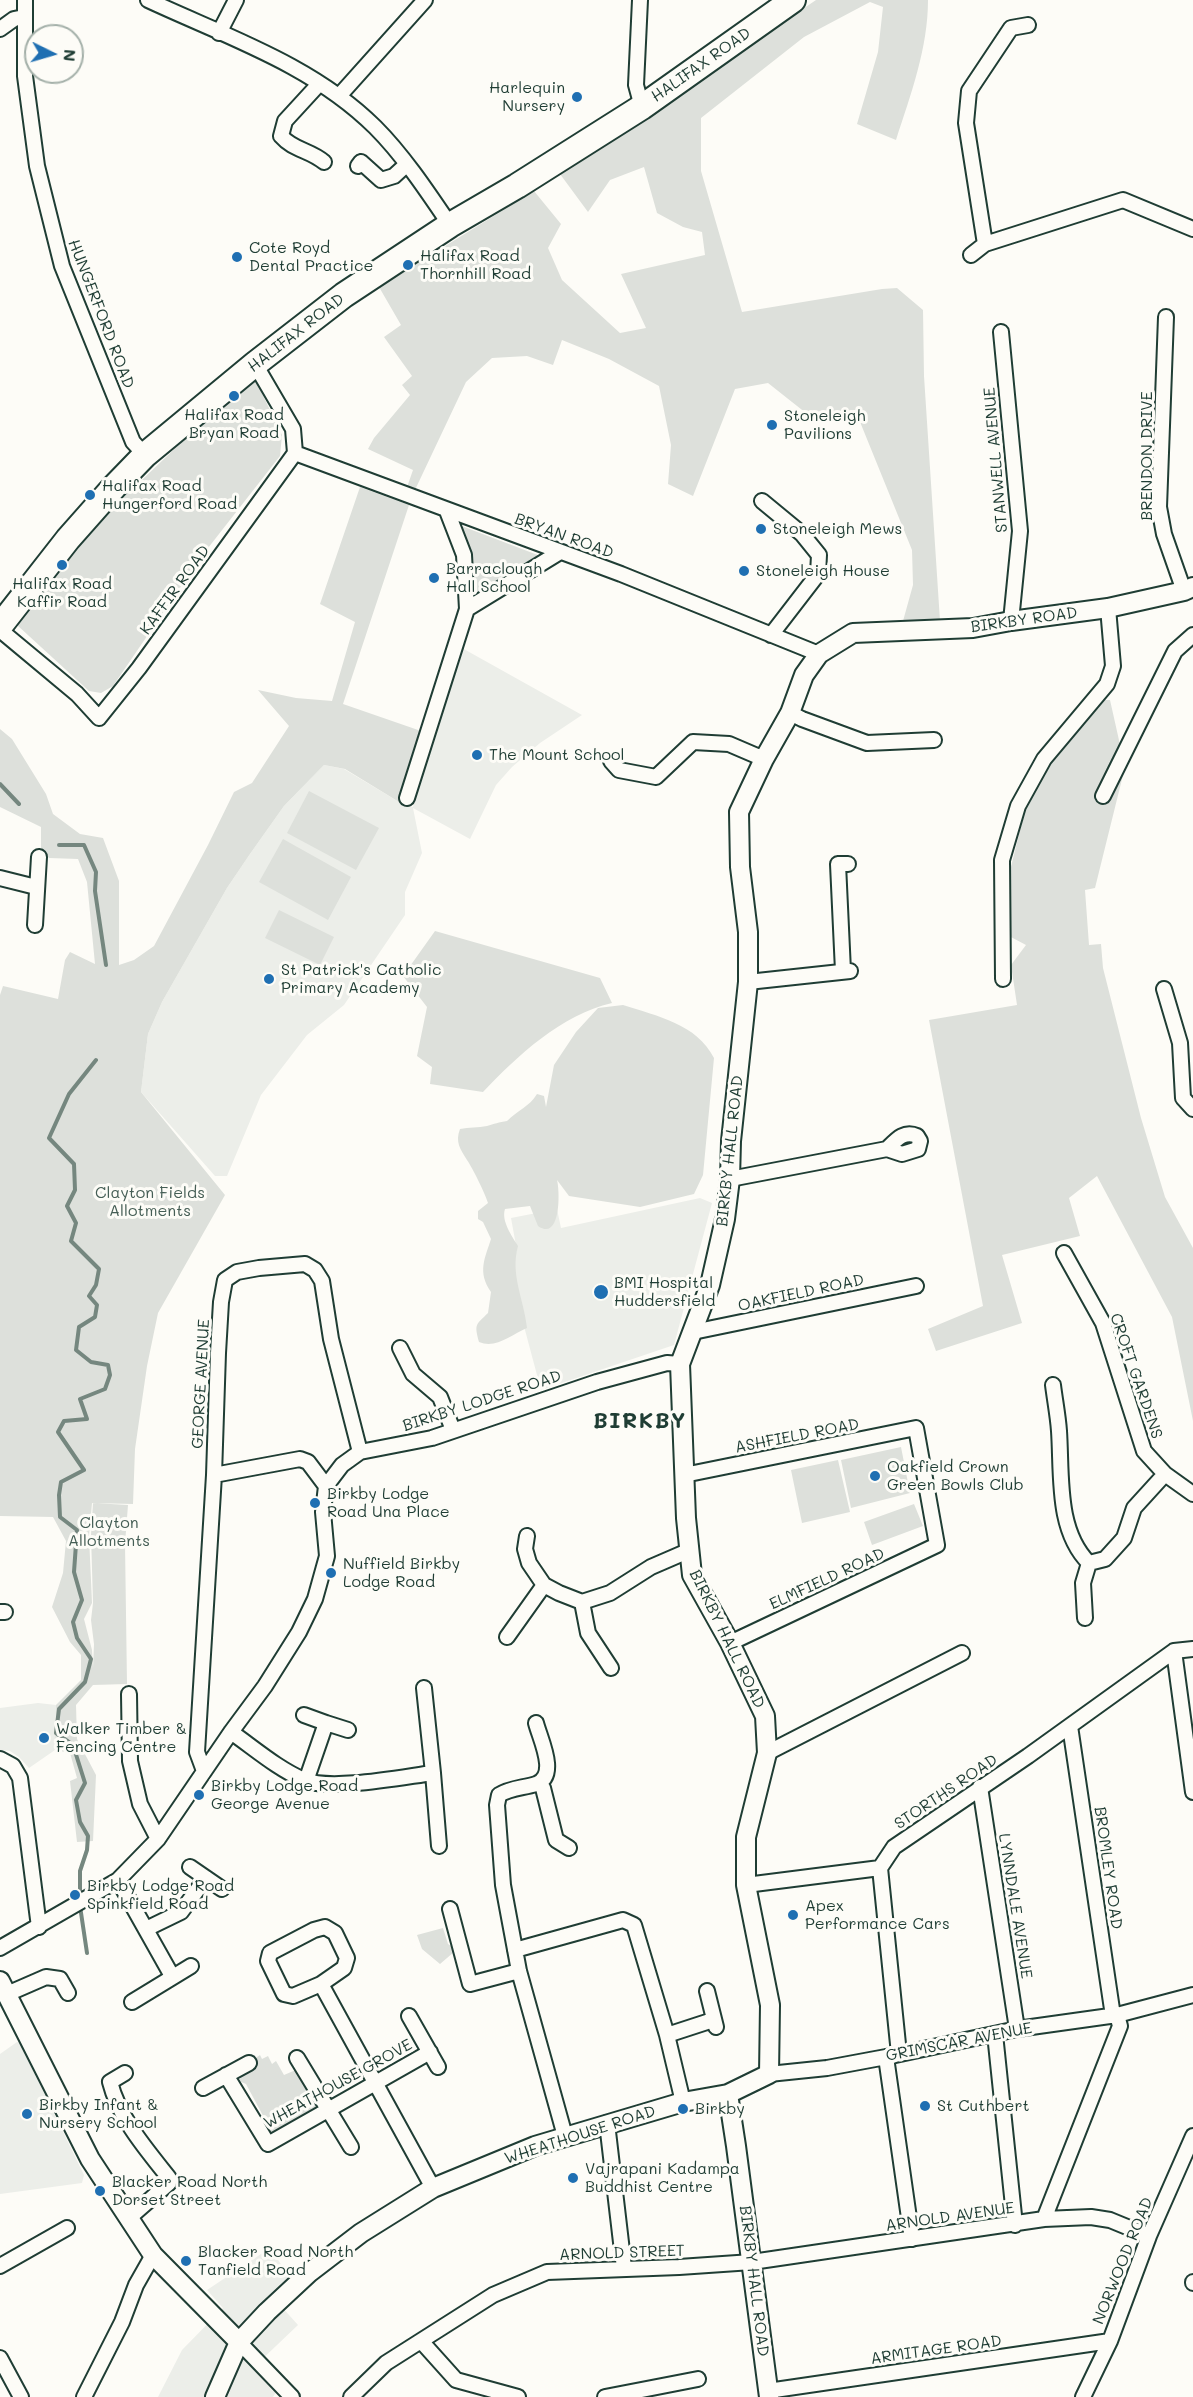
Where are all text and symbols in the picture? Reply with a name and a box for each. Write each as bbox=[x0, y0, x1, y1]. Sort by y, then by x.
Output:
north arrow bbox=[24, 24, 84, 84]
street label: HALIFAX ROAD bbox=[648, 24, 754, 106]
text: N bbox=[59, 48, 81, 62]
place label: Harlequin Nursery bbox=[489, 78, 565, 116]
marker: Harlequin Nursery bbox=[570, 90, 584, 104]
street label: HUNGERFORD ROAD bbox=[64, 237, 138, 391]
place label: Cote Royd Dental Practice bbox=[249, 238, 373, 276]
place label: Halifax Road Thornhill Road bbox=[420, 246, 531, 284]
marker: Cote Royd Dental Practice bbox=[230, 250, 244, 264]
marker: Halifax Road Thornhill Road bbox=[401, 258, 415, 272]
street label: HALIFAX ROAD bbox=[244, 289, 348, 377]
street label: STANWELL AVENUE bbox=[980, 387, 1012, 533]
marker: Halifax Road Bryan Road bbox=[227, 389, 241, 403]
street label: BRENDON DRIVE bbox=[1137, 391, 1157, 521]
place label: Halifax Road Bryan Road bbox=[184, 405, 284, 443]
place label: Stoneleigh Pavilions bbox=[784, 406, 865, 444]
marker: Stoneleigh Pavilions bbox=[765, 418, 779, 432]
place label: Halifax Road Hungerford Road bbox=[102, 476, 237, 514]
marker: Halifax Road Hungerford Road bbox=[83, 488, 97, 502]
street label: BRYAN ROAD bbox=[512, 509, 616, 563]
place label: Stoneleigh Mews bbox=[773, 519, 902, 539]
marker: Stoneleigh Mews bbox=[754, 522, 768, 536]
street label: KAFFIR ROAD bbox=[136, 541, 214, 639]
marker: Halifax Road Kaffir Road bbox=[55, 558, 69, 572]
place label: Barraclough Hall School bbox=[446, 559, 542, 597]
place label: Stoneleigh House bbox=[756, 561, 890, 581]
marker: Stoneleigh House bbox=[737, 564, 751, 578]
marker: Barraclough Hall School bbox=[427, 571, 441, 585]
place label: Halifax Road Kaffir Road bbox=[12, 574, 112, 612]
street label: BIRKBY ROAD bbox=[969, 603, 1079, 637]
place label: The Mount School bbox=[489, 745, 624, 765]
marker: The Mount School bbox=[470, 748, 484, 762]
place label: St Patrick's Catholic Primary Academy bbox=[281, 960, 441, 998]
marker: St Patrick's Catholic Primary Academy bbox=[262, 972, 276, 986]
street label: BIRKBY HALL ROAD bbox=[713, 1074, 747, 1228]
park label: Clayton Fields Allotments bbox=[95, 1183, 205, 1221]
street label: OAKFIELD ROAD bbox=[736, 1270, 866, 1316]
place label: BMI Hospital Huddersfield bbox=[614, 1273, 715, 1311]
marker: BMI Hospital Huddersfield bbox=[592, 1283, 610, 1301]
street label: CROFT GARDENS bbox=[1106, 1311, 1166, 1441]
street label: GEORGE AVENUE bbox=[188, 1319, 214, 1449]
street label: BIRKBY LODGE ROAD bbox=[400, 1366, 564, 1436]
district label: BIRKBY bbox=[593, 1408, 687, 1434]
street label: ASHFIELD ROAD bbox=[733, 1415, 861, 1457]
place label: Oakfield Crown Green Bowls Club bbox=[887, 1457, 1024, 1495]
marker: Oakfield Crown Green Bowls Club bbox=[868, 1469, 882, 1483]
place label: Birkby Lodge Road Una Place bbox=[327, 1484, 450, 1522]
marker: Birkby Lodge Road Una Place bbox=[308, 1496, 322, 1510]
park label: Clayton Allotments bbox=[68, 1513, 150, 1551]
street label: ELMFIELD ROAD bbox=[766, 1544, 888, 1614]
place label: Nuffield Birkby Lodge Road bbox=[343, 1554, 460, 1592]
marker: Nuffield Birkby Lodge Road bbox=[324, 1566, 338, 1580]
street label: BIRKBY HALL ROAD bbox=[685, 1567, 769, 1711]
place label: Walker Timber & Fencing Centre bbox=[56, 1719, 187, 1757]
marker: Walker Timber & Fencing Centre bbox=[37, 1731, 51, 1745]
street label: STORTHS ROAD bbox=[891, 1750, 1001, 1834]
place label: Birkby Lodge Road George Avenue bbox=[211, 1776, 358, 1814]
marker: Birkby Lodge Road George Avenue bbox=[192, 1788, 206, 1802]
street label: BROMLEY ROAD bbox=[1090, 1805, 1126, 1931]
street label: LYNNDALE AVENUE bbox=[994, 1832, 1036, 1980]
place label: Birkby Lodge Road Spinkfield Road bbox=[87, 1876, 234, 1914]
marker: Birkby Lodge Road Spinkfield Road bbox=[68, 1888, 82, 1902]
place label: Apex Performance Cars bbox=[805, 1896, 950, 1934]
marker: Apex Performance Cars bbox=[786, 1908, 800, 1922]
street label: GRIMSCAR AVENUE bbox=[884, 2018, 1034, 2066]
street label: WHEATHOUSE GROVE bbox=[260, 2035, 416, 2133]
place label: Birkby Infant & Nursery School bbox=[39, 2095, 159, 2133]
place label: St Cuthbert bbox=[937, 2096, 1030, 2116]
place label: Birkby bbox=[695, 2099, 745, 2119]
marker: St Cuthbert bbox=[918, 2099, 932, 2113]
street label: WHEATHOUSE ROAD bbox=[502, 2102, 658, 2168]
marker: Birkby bbox=[676, 2102, 690, 2116]
marker: Birkby Infant & Nursery School bbox=[20, 2107, 34, 2121]
place label: Vajrapani Kadampa Buddhist Centre bbox=[585, 2159, 740, 2197]
marker: Vajrapani Kadampa Buddhist Centre bbox=[566, 2171, 580, 2185]
place label: Blacker Road North Dorset Street bbox=[112, 2172, 267, 2210]
marker: Blacker Road North Dorset Street bbox=[93, 2184, 107, 2198]
street label: NORWOOD ROAD bbox=[1089, 2195, 1157, 2327]
street label: ARNOLD AVENUE bbox=[884, 2198, 1016, 2236]
street label: BIRKBY HALL ROAD bbox=[735, 2204, 773, 2358]
street label: ARNOLD STREET bbox=[559, 2241, 685, 2265]
place label: Blacker Road North Tanfield Road bbox=[198, 2242, 353, 2280]
marker: Blacker Road North Tanfield Road bbox=[179, 2254, 193, 2268]
street label: ARMITAGE ROAD bbox=[869, 2331, 1003, 2369]

